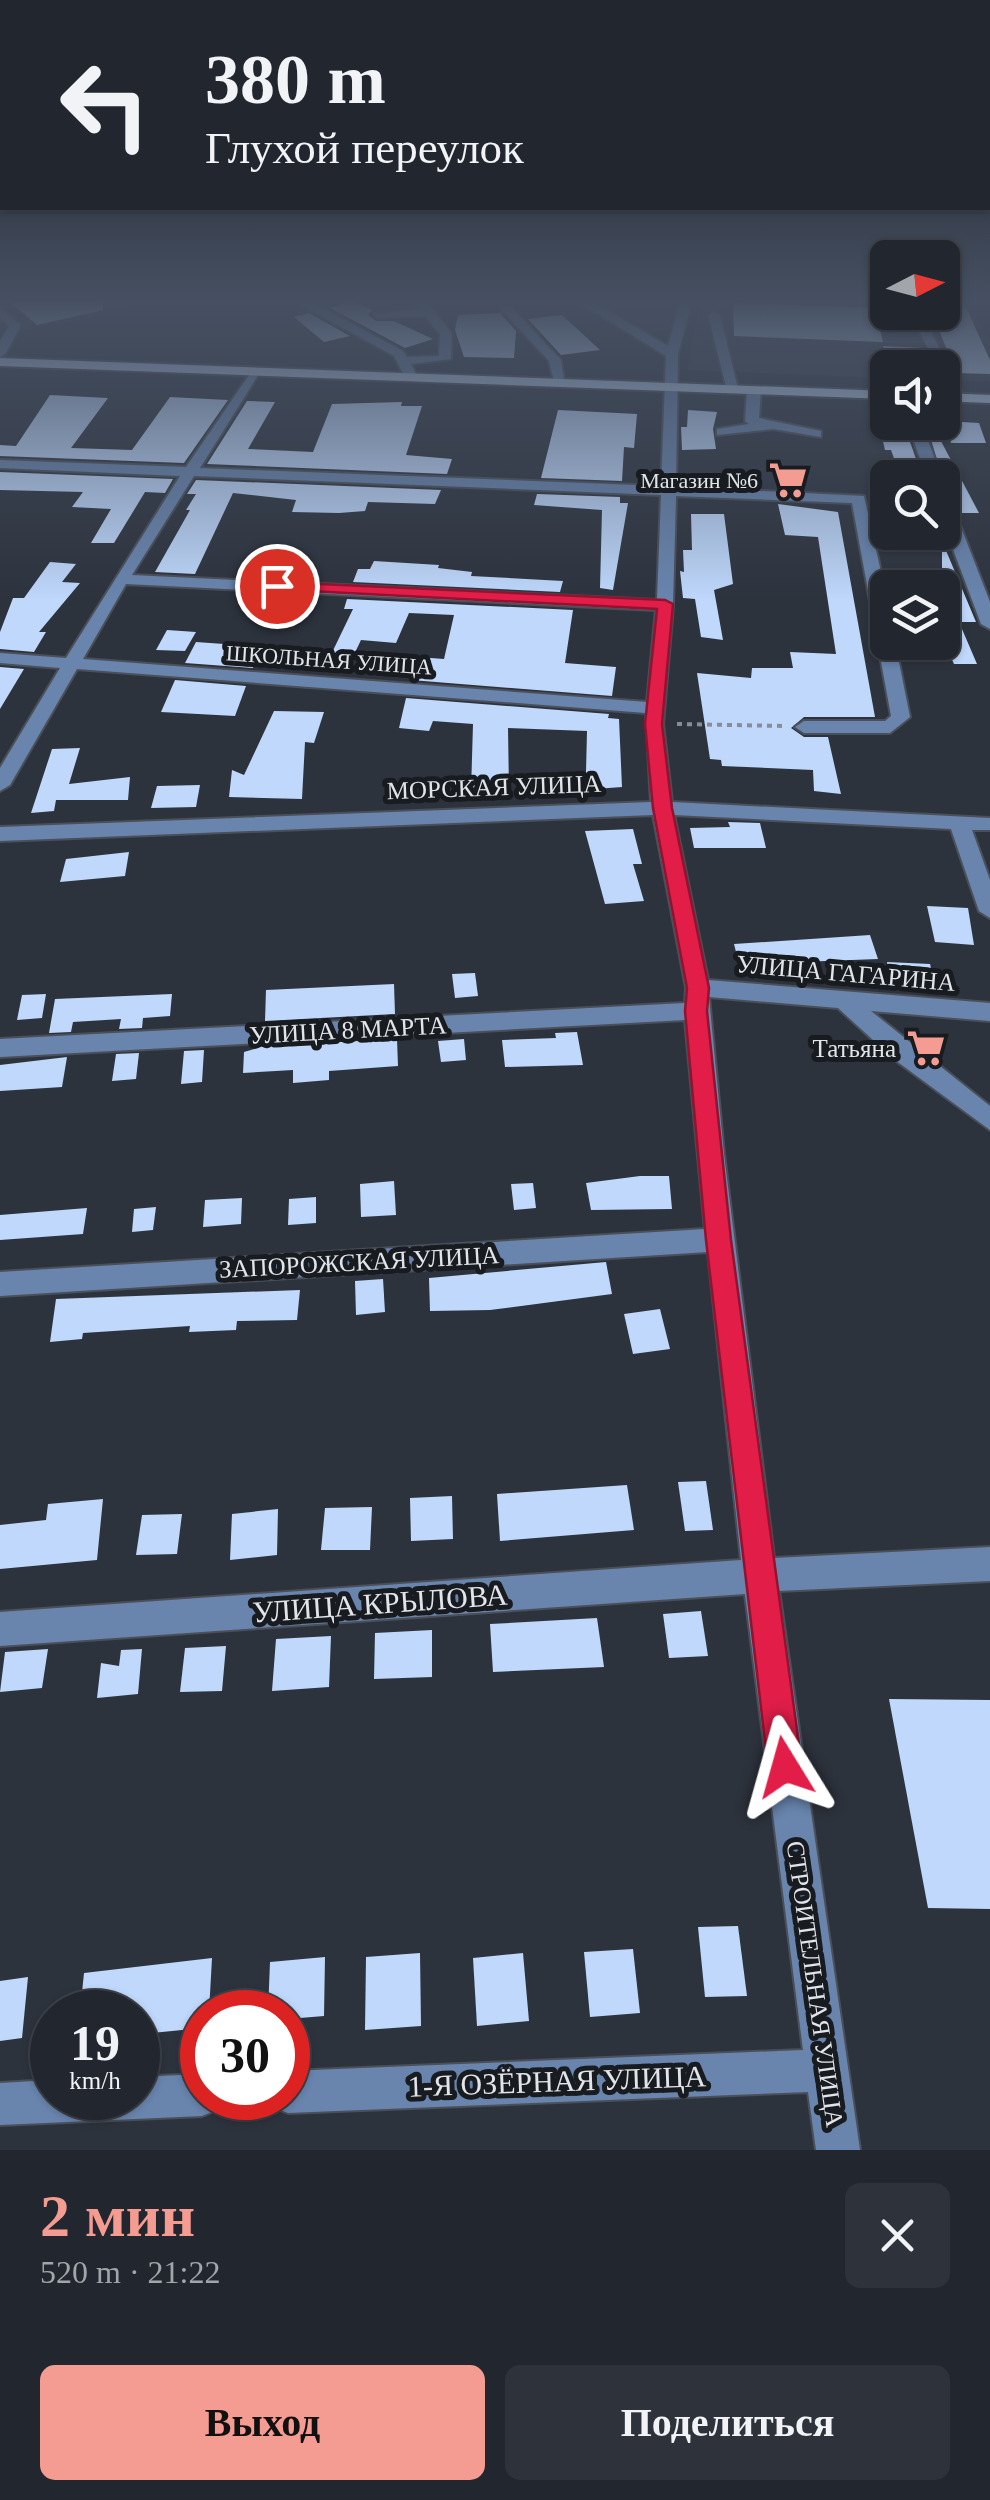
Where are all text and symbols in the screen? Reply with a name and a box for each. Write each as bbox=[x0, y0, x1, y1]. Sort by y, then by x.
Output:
icon: left bbox=[40, 40, 170, 170]
text: 380 m bbox=[205, 41, 386, 118]
text: Глухой переулок bbox=[205, 123, 524, 173]
north arrow bbox=[870, 240, 960, 330]
map controls bbox=[870, 240, 960, 660]
button: sound bbox=[870, 350, 960, 440]
supermarket icon: Магазин №6 bbox=[767, 459, 809, 501]
button: search bbox=[870, 460, 960, 550]
place label: Магазин №6 bbox=[640, 468, 758, 493]
pin bbox=[235, 544, 320, 629]
icon: arrive bbox=[250, 559, 305, 614]
button: layers bbox=[870, 570, 960, 660]
street label: ШКОЛЬНАЯ УЛИЦА bbox=[225, 640, 433, 680]
street label: МОРСКАЯ УЛИЦА bbox=[386, 770, 602, 804]
street label: УЛИЦА ГАГАРИНА bbox=[735, 950, 957, 996]
street label: УЛИЦА 8 МАРТА bbox=[249, 1011, 447, 1049]
supermarket icon: Татьяна bbox=[905, 1027, 947, 1069]
place label: Татьяна bbox=[813, 1035, 896, 1062]
street label: ЗАПОРОЖСКАЯ УЛИЦА bbox=[218, 1241, 500, 1283]
street label: УЛИЦА КРЫЛОВА bbox=[251, 1578, 509, 1628]
position arrow bbox=[733, 1715, 837, 1819]
street label: СТРОИТЕЛЬНАЯ УЛИЦА bbox=[782, 1839, 848, 2129]
speed limit sign: 30 bbox=[180, 1990, 310, 2120]
text: 19 bbox=[70, 2015, 120, 2071]
street label: 1-Я ОЗЁРНАЯ УЛИЦА bbox=[407, 2059, 707, 2103]
text: km/h bbox=[69, 2067, 121, 2094]
text: 2 мин bbox=[40, 2183, 195, 2249]
button: close bbox=[845, 2183, 950, 2288]
text: 520 m · 21:22 bbox=[40, 2254, 220, 2290]
button: Выход bbox=[40, 2365, 485, 2480]
button: Поделиться bbox=[505, 2365, 950, 2480]

